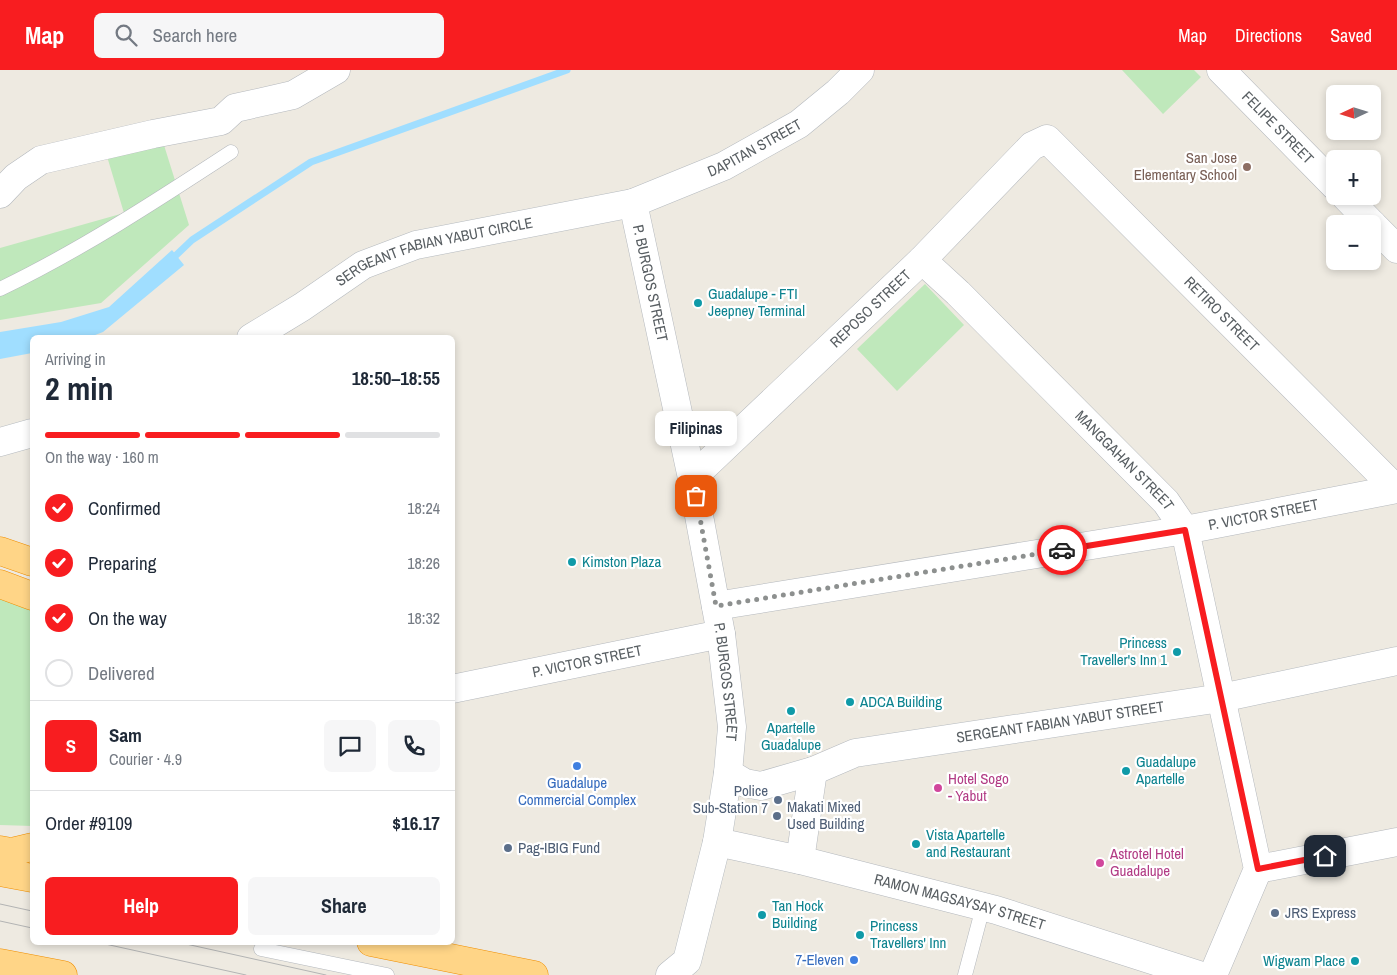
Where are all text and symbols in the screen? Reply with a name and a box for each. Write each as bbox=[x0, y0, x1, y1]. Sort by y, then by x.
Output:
search box bbox=[94, 13, 444, 58]
text: Map bbox=[25, 19, 64, 51]
icon: search bbox=[112, 21, 140, 49]
text: Search here bbox=[152, 22, 237, 48]
text: Map bbox=[1178, 23, 1207, 48]
text: Directions bbox=[1235, 23, 1302, 48]
text: Saved bbox=[1330, 23, 1372, 48]
north arrow bbox=[1326, 85, 1381, 140]
map controls bbox=[1326, 85, 1381, 270]
street label: FELIPE STREET bbox=[1238, 86, 1319, 169]
street label: DAPITAN STREET bbox=[704, 113, 806, 182]
place label: San Jose Elementary School bbox=[1134, 147, 1237, 185]
button: + bbox=[1326, 150, 1381, 205]
marker: San Jose Elementary School bbox=[1241, 161, 1253, 173]
street label: SERGEANT FABIAN YABUT CIRCLE bbox=[331, 212, 535, 291]
button: − bbox=[1326, 215, 1381, 270]
street label: P. BURGOS STREET bbox=[628, 223, 674, 344]
street label: REPOSO STREET bbox=[825, 264, 916, 352]
street label: RETIRO STREET bbox=[1180, 271, 1264, 356]
place label: Guadalupe - FTI Jeepney Terminal bbox=[708, 283, 805, 321]
marker: Guadalupe - FTI Jeepney Terminal bbox=[692, 297, 704, 309]
text: Arriving in bbox=[45, 348, 106, 370]
text: 18:50–18:55 bbox=[352, 365, 440, 391]
text: 2 min bbox=[45, 367, 114, 410]
street label: MANGGAHAN STREET bbox=[1071, 406, 1180, 514]
callout: Filipinas bbox=[655, 411, 737, 446]
text: Filipinas bbox=[669, 417, 723, 439]
text: On the way · 160 m bbox=[45, 446, 159, 468]
pin bbox=[675, 475, 717, 517]
icon: bag bbox=[682, 482, 710, 510]
street label: P. VICTOR STREET bbox=[1206, 493, 1321, 535]
icon: check bbox=[45, 494, 73, 522]
text: Confirmed bbox=[88, 495, 161, 521]
text: 18:24 bbox=[407, 497, 440, 519]
courier bbox=[1037, 525, 1087, 575]
icon: car bbox=[1048, 536, 1076, 564]
icon: check bbox=[45, 549, 73, 577]
text: Preparing bbox=[88, 550, 156, 576]
place label: Kimston Plaza bbox=[582, 551, 661, 572]
text: 18:26 bbox=[407, 552, 440, 574]
marker: Kimston Plaza bbox=[566, 556, 578, 568]
icon: check bbox=[45, 604, 73, 632]
text: On the way bbox=[88, 605, 167, 631]
text: 18:32 bbox=[407, 607, 440, 629]
street label: P. BURGOS STREET bbox=[709, 621, 743, 742]
place label: Princess Traveller's Inn 1 bbox=[1080, 632, 1167, 670]
street label: P. VICTOR STREET bbox=[530, 639, 644, 682]
marker: Princess Traveller's Inn 1 bbox=[1171, 646, 1183, 658]
text: Delivered bbox=[88, 660, 155, 686]
place label: ADCA Building bbox=[859, 691, 942, 712]
marker: ADCA Building bbox=[844, 696, 856, 708]
street label: SERGEANT FABIAN YABUT STREET bbox=[955, 696, 1166, 748]
marker: Apartelle Guadalupe bbox=[785, 705, 797, 717]
place label: Apartelle Guadalupe bbox=[761, 717, 821, 755]
button: chat bbox=[324, 720, 376, 772]
button: phone bbox=[388, 720, 440, 772]
text: Sam bbox=[109, 722, 142, 748]
text: S bbox=[66, 733, 76, 759]
text: Courier · 4.9 bbox=[109, 748, 182, 770]
place label: Guadalupe Apartelle bbox=[1135, 751, 1196, 789]
marker: Guadalupe Commercial Complex bbox=[571, 760, 583, 772]
marker: Guadalupe Apartelle bbox=[1120, 765, 1132, 777]
place label: Hotel Sogo - Yabut bbox=[948, 768, 1009, 806]
place label: Guadalupe Commercial Complex bbox=[518, 772, 637, 810]
place label: Police Sub-Station 7 bbox=[693, 780, 768, 818]
marker: Hotel Sogo - Yabut bbox=[932, 782, 944, 794]
marker: Police Sub-Station 7 bbox=[772, 794, 784, 806]
place label: Makati Mixed Used Building bbox=[787, 796, 864, 834]
text: Order #9109 bbox=[45, 810, 132, 836]
text: $16.17 bbox=[392, 810, 440, 836]
marker: Makati Mixed Used Building bbox=[771, 810, 783, 822]
place label: Vista Apartelle and Restaurant bbox=[926, 824, 1011, 862]
pin bbox=[1304, 835, 1346, 877]
place label: Pag-IBIG Fund bbox=[518, 837, 600, 858]
marker: Vista Apartelle and Restaurant bbox=[910, 838, 922, 850]
marker: Pag-IBIG Fund bbox=[502, 842, 514, 854]
icon: home bbox=[1311, 842, 1339, 870]
place label: Astrotel Hotel Guadalupe bbox=[1109, 843, 1184, 881]
marker: Astrotel Hotel Guadalupe bbox=[1094, 857, 1106, 869]
street label: RAMON MAGSAYSAY STREET bbox=[872, 868, 1048, 935]
button: Help bbox=[45, 877, 238, 935]
button: Share bbox=[248, 877, 440, 935]
place label: Tan Hock Building bbox=[772, 895, 824, 933]
place label: JRS Express bbox=[1285, 902, 1356, 923]
marker: JRS Express bbox=[1269, 907, 1281, 919]
marker: Tan Hock Building bbox=[756, 909, 768, 921]
place label: Princess Travellers' Inn bbox=[870, 915, 946, 953]
marker: Princess Travellers' Inn bbox=[854, 929, 866, 941]
place label: 7-Eleven bbox=[795, 949, 844, 970]
place label: Wigwam Place bbox=[1263, 950, 1345, 971]
marker: 7-Eleven bbox=[848, 954, 860, 966]
marker: Wigwam Place bbox=[1349, 955, 1361, 967]

